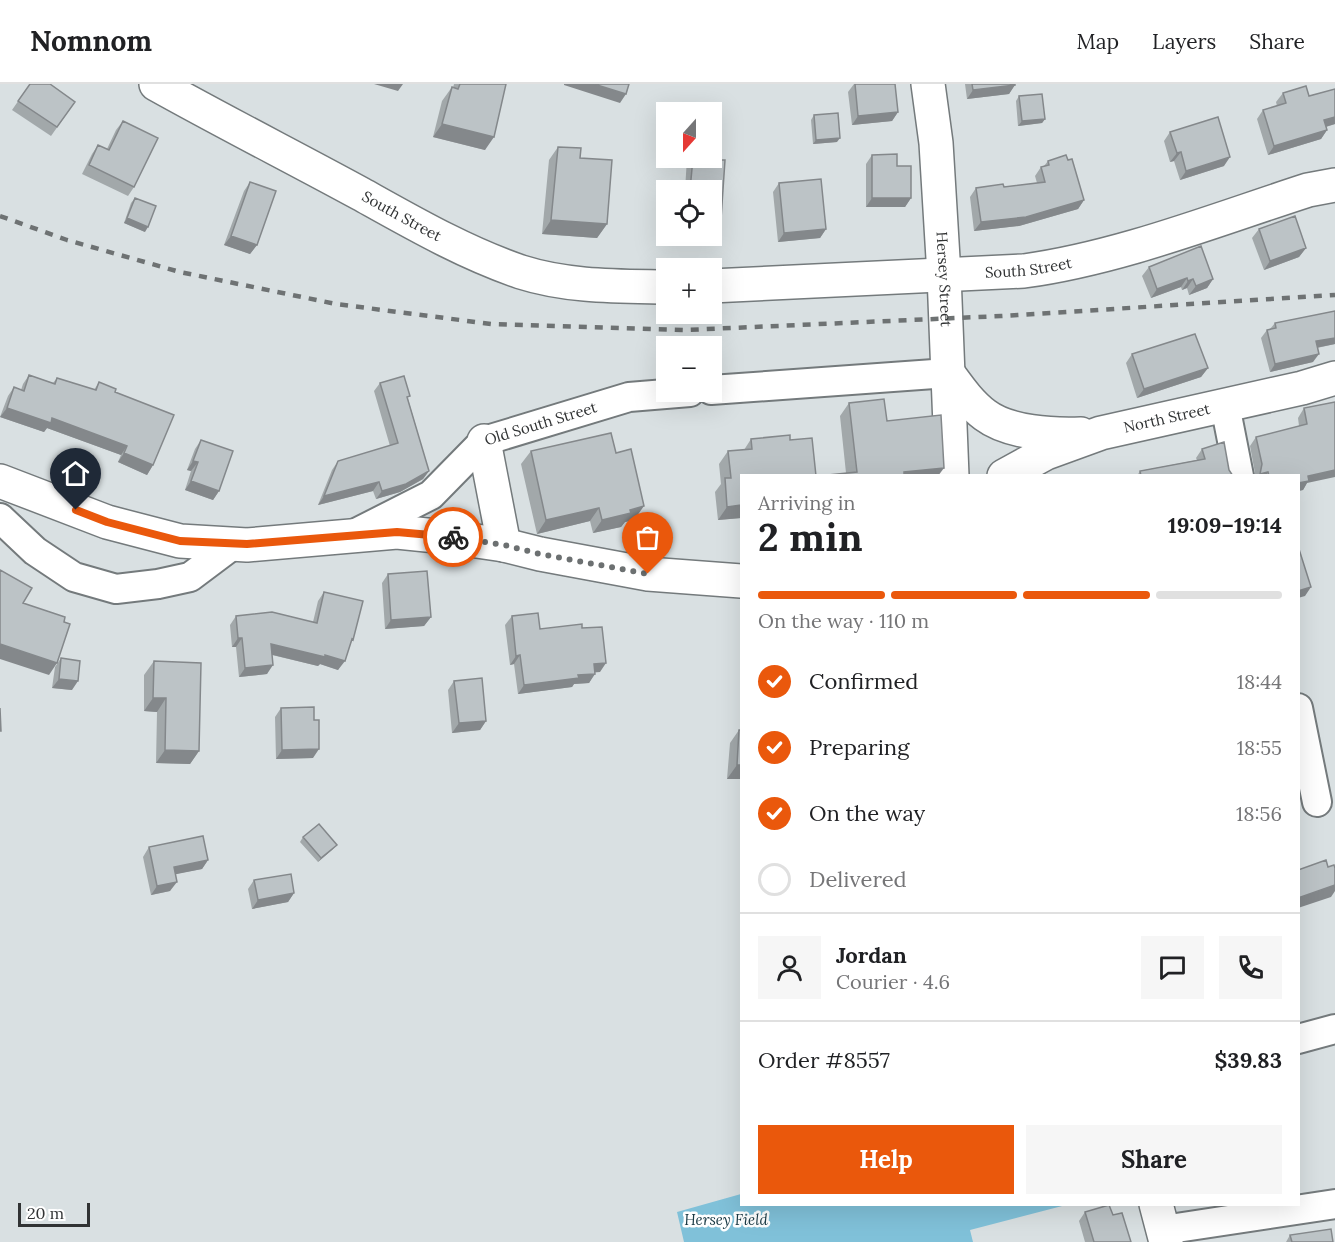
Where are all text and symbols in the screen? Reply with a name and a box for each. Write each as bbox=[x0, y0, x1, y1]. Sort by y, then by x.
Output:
text: Nomnom bbox=[30, 23, 152, 59]
text: Map bbox=[1076, 28, 1119, 55]
text: Layers bbox=[1152, 28, 1216, 55]
text: Share bbox=[1249, 28, 1305, 55]
north arrow bbox=[656, 102, 722, 168]
map controls bbox=[656, 102, 722, 402]
button: locate bbox=[656, 180, 722, 246]
street label: South Street bbox=[359, 187, 445, 245]
street label: Hersey Street bbox=[932, 231, 956, 327]
street label: South Street bbox=[984, 253, 1074, 282]
button: + bbox=[656, 258, 722, 324]
button: − bbox=[656, 336, 722, 402]
street label: Old South Street bbox=[482, 397, 599, 449]
street label: North Street bbox=[1122, 399, 1212, 437]
pin bbox=[50, 448, 101, 510]
icon: home bbox=[59, 457, 92, 490]
text: Arriving in bbox=[758, 490, 855, 515]
courier bbox=[423, 507, 483, 567]
text: 19:09–19:14 bbox=[1168, 511, 1282, 539]
pin bbox=[622, 512, 673, 574]
text: 2 min bbox=[758, 512, 863, 562]
icon: bike bbox=[437, 521, 470, 554]
icon: bag bbox=[631, 521, 664, 554]
text: On the way · 110 m bbox=[758, 608, 929, 633]
icon: check bbox=[758, 665, 791, 698]
text: Confirmed bbox=[809, 667, 918, 695]
text: 18:44 bbox=[1237, 669, 1282, 694]
icon: check bbox=[758, 731, 791, 764]
text: Preparing bbox=[809, 733, 909, 761]
text: 18:55 bbox=[1237, 735, 1282, 760]
icon: check bbox=[758, 797, 791, 830]
text: On the way bbox=[809, 799, 925, 827]
text: 18:56 bbox=[1236, 801, 1282, 826]
text: Delivered bbox=[809, 865, 907, 893]
button: person bbox=[758, 936, 821, 999]
button: chat bbox=[1141, 936, 1204, 999]
button: phone bbox=[1219, 936, 1282, 999]
text: Jordan bbox=[836, 941, 907, 969]
text: Courier · 4.6 bbox=[836, 969, 950, 994]
text: Order #8557 bbox=[758, 1046, 890, 1074]
text: $39.83 bbox=[1214, 1046, 1282, 1074]
button: Help bbox=[758, 1125, 1014, 1194]
button: Share bbox=[1026, 1125, 1282, 1194]
scale bar bbox=[18, 1200, 90, 1228]
text: 20 m bbox=[27, 1203, 64, 1223]
park label: Hersey Field bbox=[684, 1210, 768, 1229]

